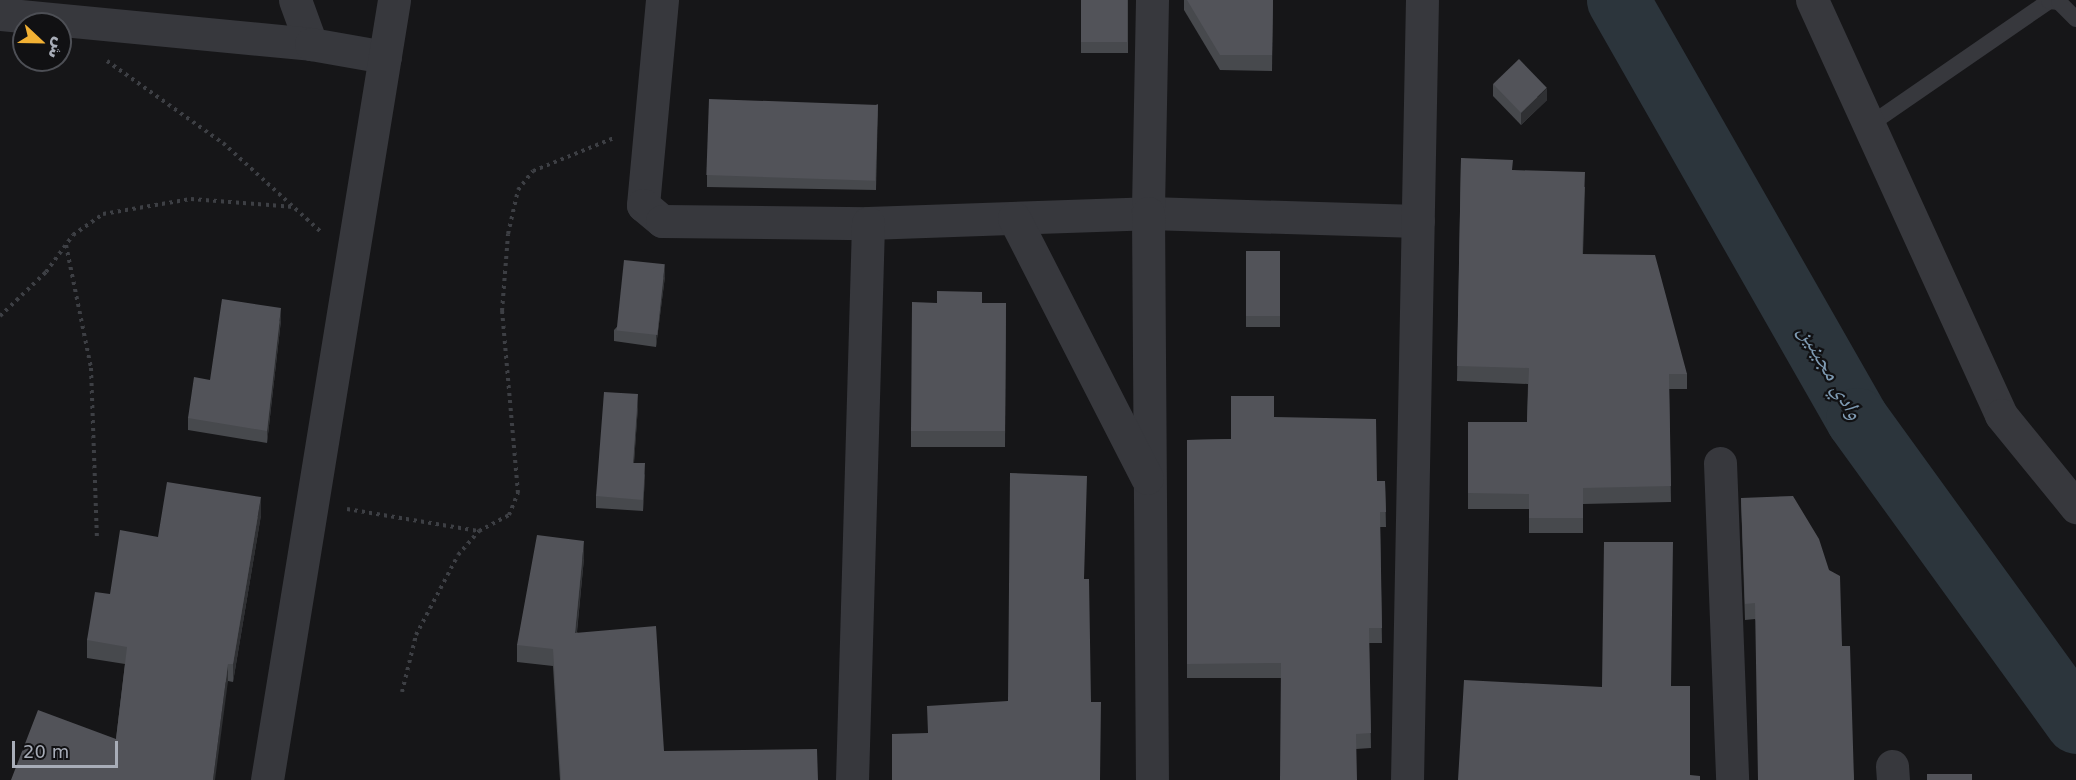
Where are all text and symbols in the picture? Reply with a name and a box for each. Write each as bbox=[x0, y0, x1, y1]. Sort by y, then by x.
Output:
north arrow bbox=[12, 12, 72, 72]
text: ش bbox=[44, 34, 70, 62]
water label: وادي مجينين bbox=[1793, 320, 1869, 424]
scale bar bbox=[15, 729, 122, 767]
text: 20 m bbox=[23, 741, 69, 762]

